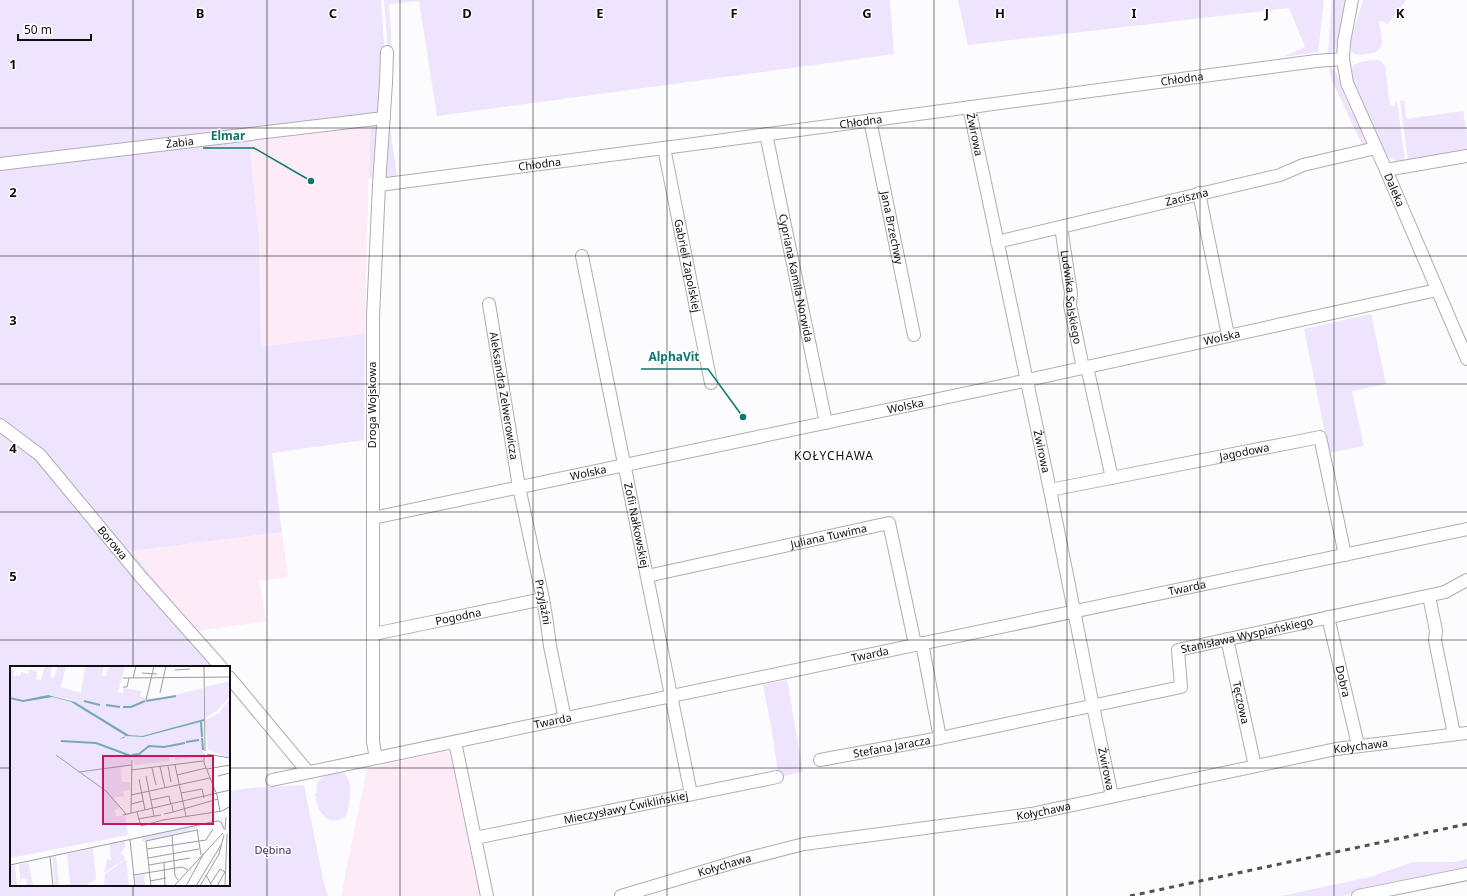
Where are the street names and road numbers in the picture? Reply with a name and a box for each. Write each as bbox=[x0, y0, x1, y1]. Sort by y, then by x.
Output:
street label: Chłodna bbox=[1160, 68, 1204, 89]
street label: Chłodna bbox=[838, 111, 883, 132]
street label: Żwirowa bbox=[963, 112, 987, 157]
street label: Żabia bbox=[165, 133, 195, 151]
street label: Chłodna bbox=[517, 153, 562, 174]
street label: Daleka bbox=[1381, 170, 1409, 209]
street label: Zaciszna bbox=[1163, 184, 1210, 209]
street label: Jana Brzechwy bbox=[878, 189, 907, 266]
street label: Cypriana Kamila Norwida bbox=[776, 212, 817, 343]
street label: Gabrieli Zapolskiej bbox=[671, 218, 705, 314]
street label: Ludwika Solskiego bbox=[1058, 249, 1086, 346]
street label: Wolska bbox=[1202, 326, 1241, 348]
street label: Aleksandra Zelwerowicza bbox=[487, 331, 522, 461]
street label: Droga Wojskowa bbox=[364, 362, 379, 448]
street label: Wolska bbox=[886, 394, 925, 417]
street label: Żwirowa bbox=[1030, 429, 1054, 474]
street label: Jagodowa bbox=[1217, 439, 1270, 464]
street label: Wolska bbox=[569, 461, 608, 483]
street label: Zofii Nałkowskiej bbox=[621, 481, 653, 569]
street label: Juliana Tuwima bbox=[788, 520, 868, 552]
street label: Borowa bbox=[95, 523, 131, 562]
street label: Twarda bbox=[1167, 576, 1207, 599]
street label: Przyjaźni bbox=[532, 578, 555, 625]
street label: Pogodna bbox=[434, 604, 482, 628]
street label: Stanisława Wyspiańskiego bbox=[1179, 613, 1315, 656]
street label: Twarda bbox=[850, 643, 890, 665]
street label: Dobra bbox=[1333, 664, 1354, 698]
street label: Tęczowa bbox=[1229, 680, 1253, 725]
street label: Twarda bbox=[533, 709, 573, 732]
street label: Stefana Jaracza bbox=[852, 732, 932, 761]
street label: Kołychawa bbox=[1332, 735, 1389, 756]
street label: Żwirowa bbox=[1095, 746, 1119, 792]
street label: Mieczysławy Ćwiklińskiej bbox=[562, 787, 689, 827]
street label: Kołychawa bbox=[1015, 798, 1072, 823]
street label: Kołychawa bbox=[696, 850, 753, 880]

